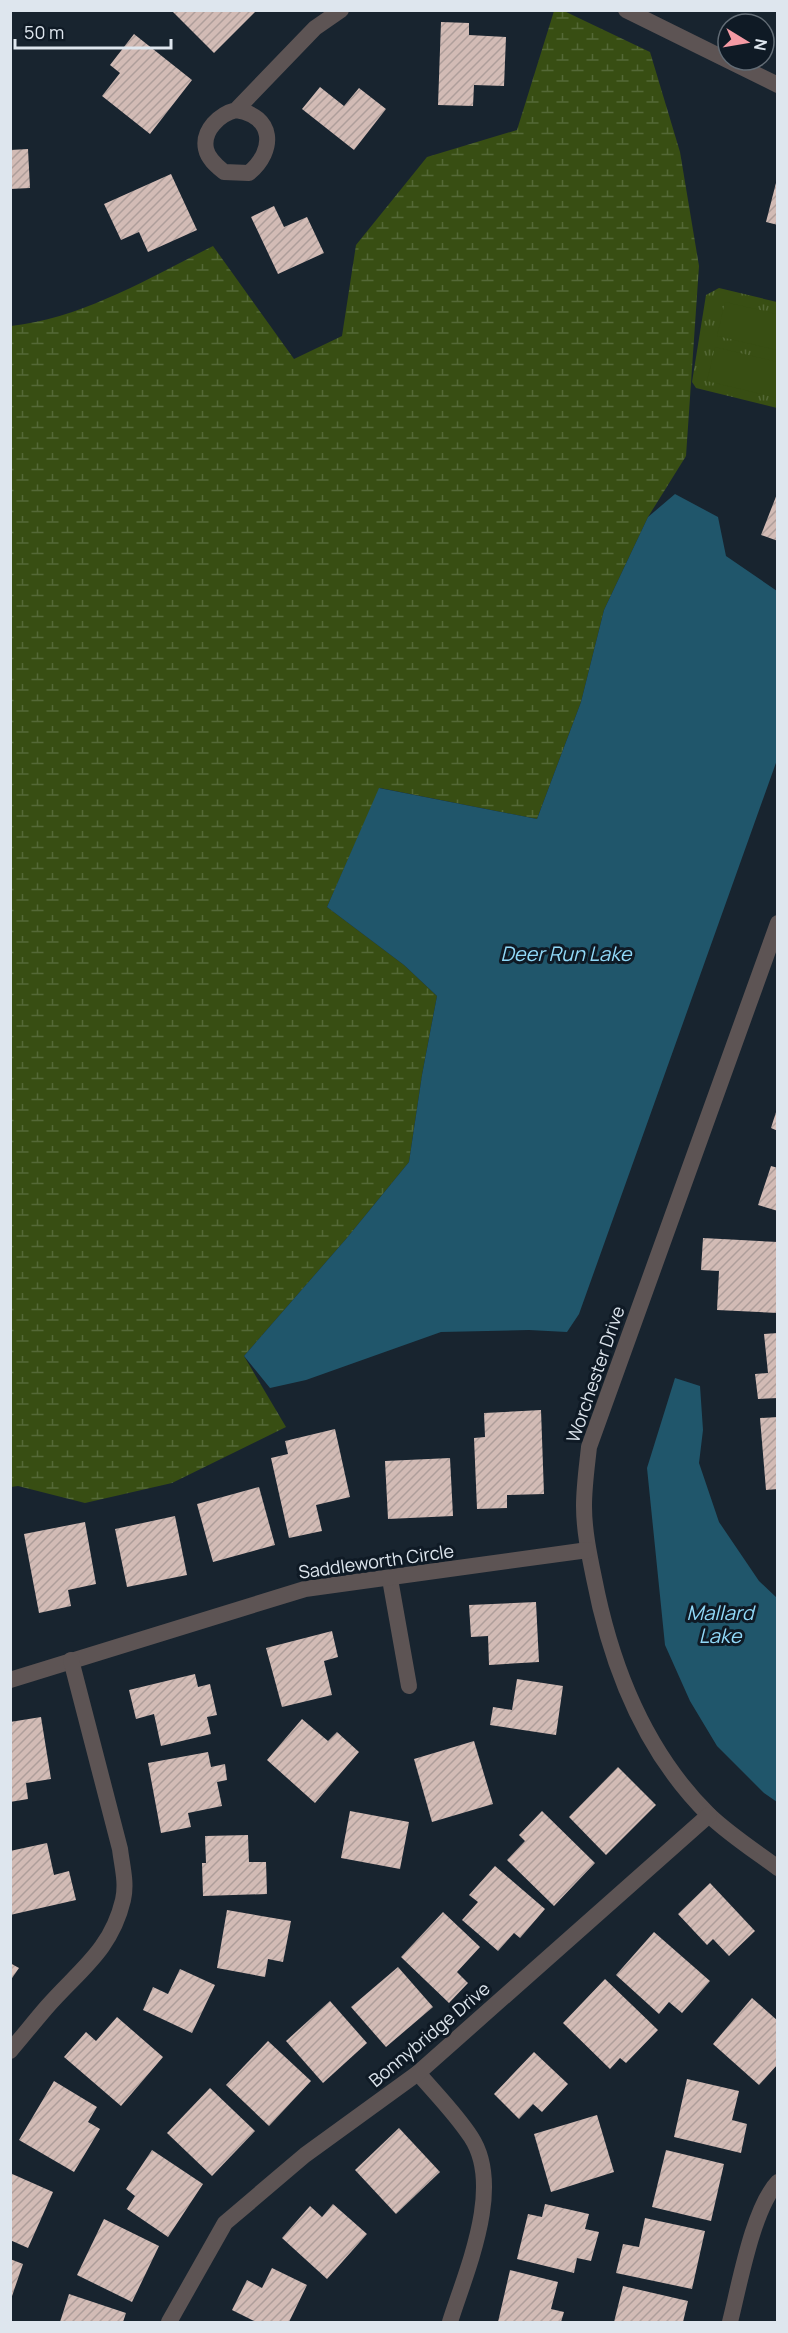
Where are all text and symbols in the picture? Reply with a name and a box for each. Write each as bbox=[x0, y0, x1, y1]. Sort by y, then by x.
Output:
scale bar bbox=[15, 12, 171, 50]
north arrow bbox=[716, 12, 776, 72]
text: 50 m bbox=[24, 20, 64, 44]
text: N bbox=[749, 37, 773, 53]
water label: Deer Run Lake bbox=[500, 940, 633, 967]
street label: Worchester Drive bbox=[560, 1303, 630, 1445]
street label: Saddleworth Circle bbox=[297, 1538, 455, 1584]
water label: Mallard Lake bbox=[686, 1599, 757, 1649]
street label: Bonnybridge Drive bbox=[363, 1976, 495, 2092]

